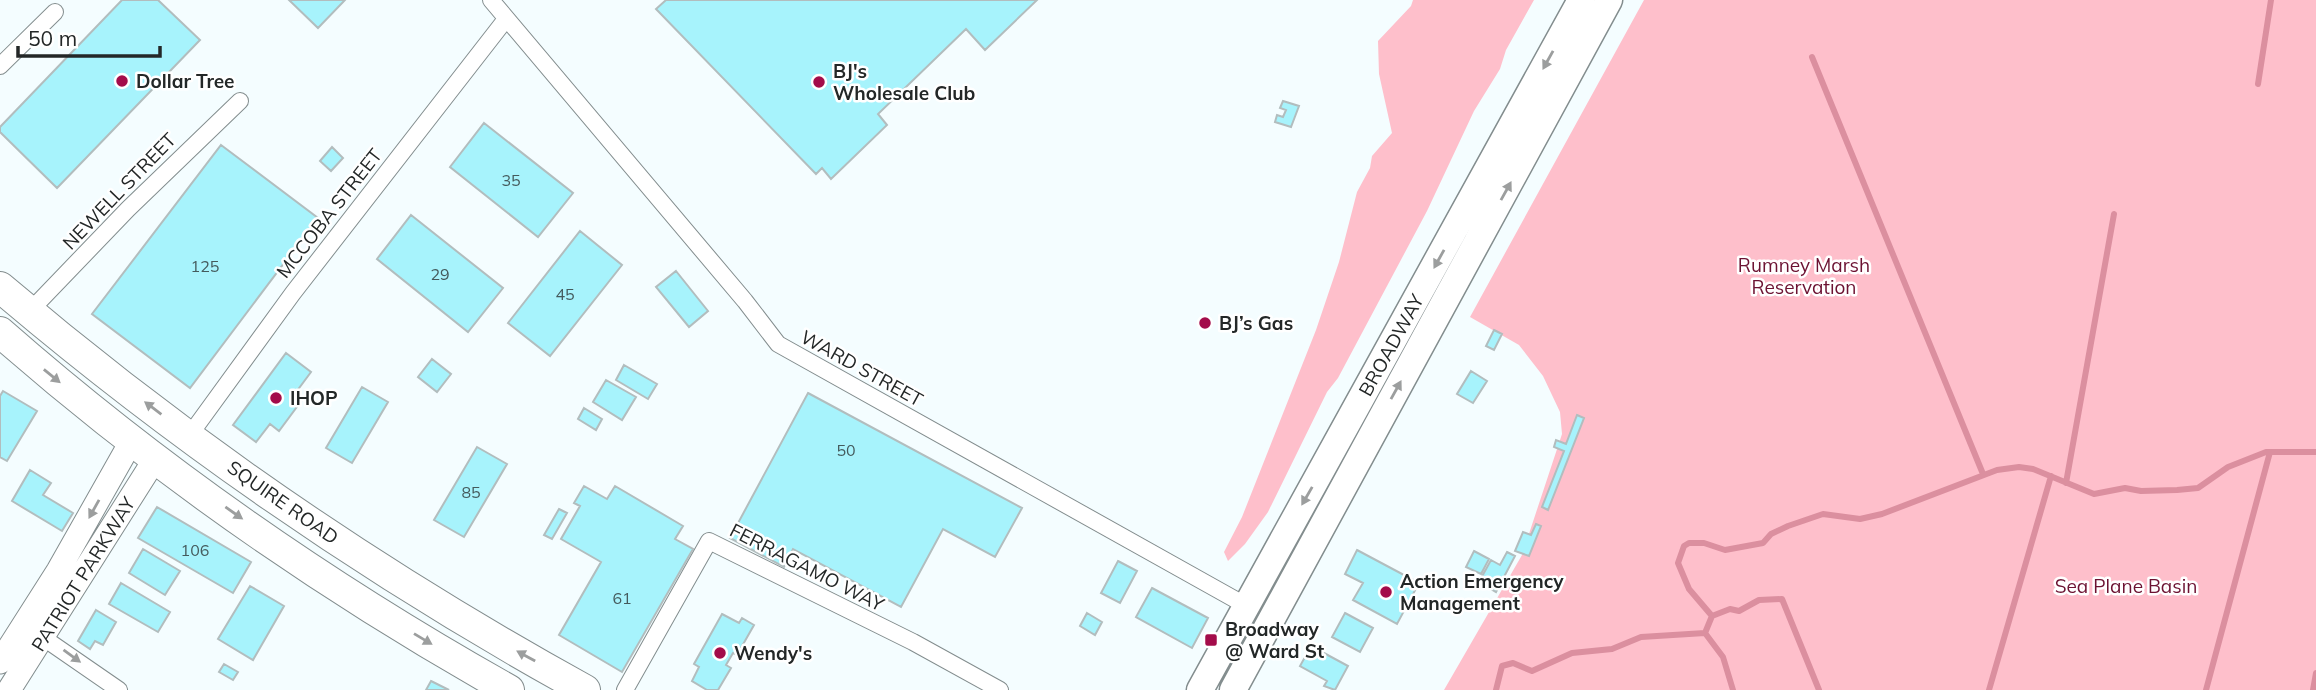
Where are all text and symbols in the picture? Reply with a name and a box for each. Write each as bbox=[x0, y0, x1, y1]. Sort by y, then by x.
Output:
scale bar bbox=[18, 14, 159, 58]
text: 50 m bbox=[28, 25, 77, 51]
one-way arrow bbox=[1542, 50, 1554, 70]
place label: BJ's Wholesale Club bbox=[833, 59, 976, 105]
place label: Dollar Tree bbox=[136, 69, 235, 93]
marker: Dollar Tree bbox=[114, 73, 130, 89]
marker: BJ's Wholesale Club bbox=[811, 74, 827, 90]
street label: NEWELL STREET bbox=[57, 127, 181, 254]
street label: MCCOBA STREET bbox=[271, 143, 387, 282]
house number: 35 bbox=[501, 170, 521, 190]
one-way arrow bbox=[1500, 181, 1512, 201]
one-way arrow bbox=[1433, 249, 1444, 269]
park label: Rumney Marsh Reservation bbox=[1738, 253, 1870, 299]
house number: 125 bbox=[191, 256, 219, 276]
house number: 29 bbox=[430, 264, 450, 284]
house number: 45 bbox=[555, 284, 575, 304]
street label: BROADWAY bbox=[1353, 290, 1429, 400]
place label: BJ’s Gas bbox=[1219, 311, 1293, 335]
marker: BJ’s Gas bbox=[1197, 315, 1213, 331]
street label: WARD STREET bbox=[797, 325, 928, 412]
one-way arrow bbox=[44, 368, 61, 383]
one-way arrow bbox=[1390, 381, 1402, 400]
place label: IHOP bbox=[290, 386, 338, 410]
marker: IHOP bbox=[268, 390, 284, 406]
one-way arrow bbox=[145, 401, 163, 416]
house number: 50 bbox=[836, 440, 856, 460]
street label: SQUIRE ROAD bbox=[223, 455, 343, 549]
house number: 85 bbox=[461, 482, 481, 502]
one-way arrow bbox=[1301, 487, 1313, 506]
street label: PATRIOT PARKWAY bbox=[26, 492, 140, 656]
one-way arrow bbox=[88, 499, 100, 518]
one-way arrow bbox=[225, 506, 243, 520]
street label: FERRAGAMO WAY bbox=[726, 518, 889, 616]
house number: 106 bbox=[181, 540, 209, 560]
place label: Action Emergency Management bbox=[1400, 569, 1564, 615]
park label: Sea Plane Basin bbox=[2055, 574, 2197, 598]
marker: Action Emergency Management bbox=[1378, 584, 1394, 600]
house number: 61 bbox=[612, 588, 632, 608]
place label: Broadway @ Ward St bbox=[1225, 617, 1324, 663]
marker: Broadway @ Ward St bbox=[1203, 632, 1219, 648]
one-way arrow bbox=[414, 633, 433, 645]
place label: Wendy's bbox=[734, 641, 812, 665]
marker: Wendy's bbox=[712, 645, 728, 661]
one-way arrow bbox=[63, 649, 81, 663]
one-way arrow bbox=[516, 651, 536, 663]

